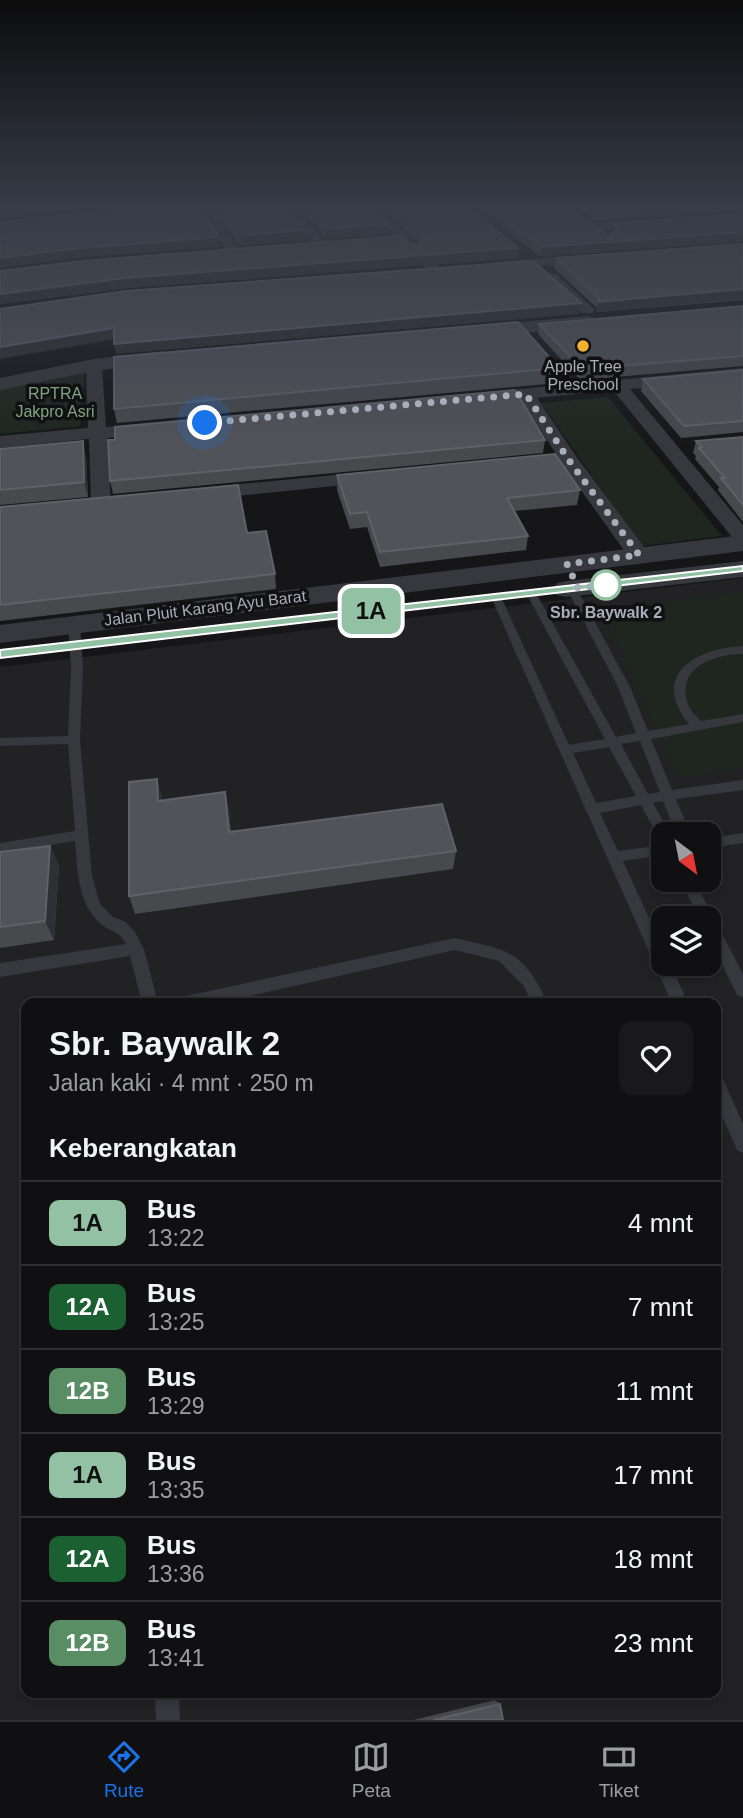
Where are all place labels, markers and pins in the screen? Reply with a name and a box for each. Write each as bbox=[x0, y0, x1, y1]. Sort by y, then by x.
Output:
marker: Apple Tree Preschool bbox=[575, 338, 591, 354]
place label: Apple Tree Preschool bbox=[544, 358, 622, 393]
marker: Sbr. Baywalk 2 bbox=[591, 570, 621, 600]
place label: Sbr. Baywalk 2 bbox=[550, 604, 662, 621]

